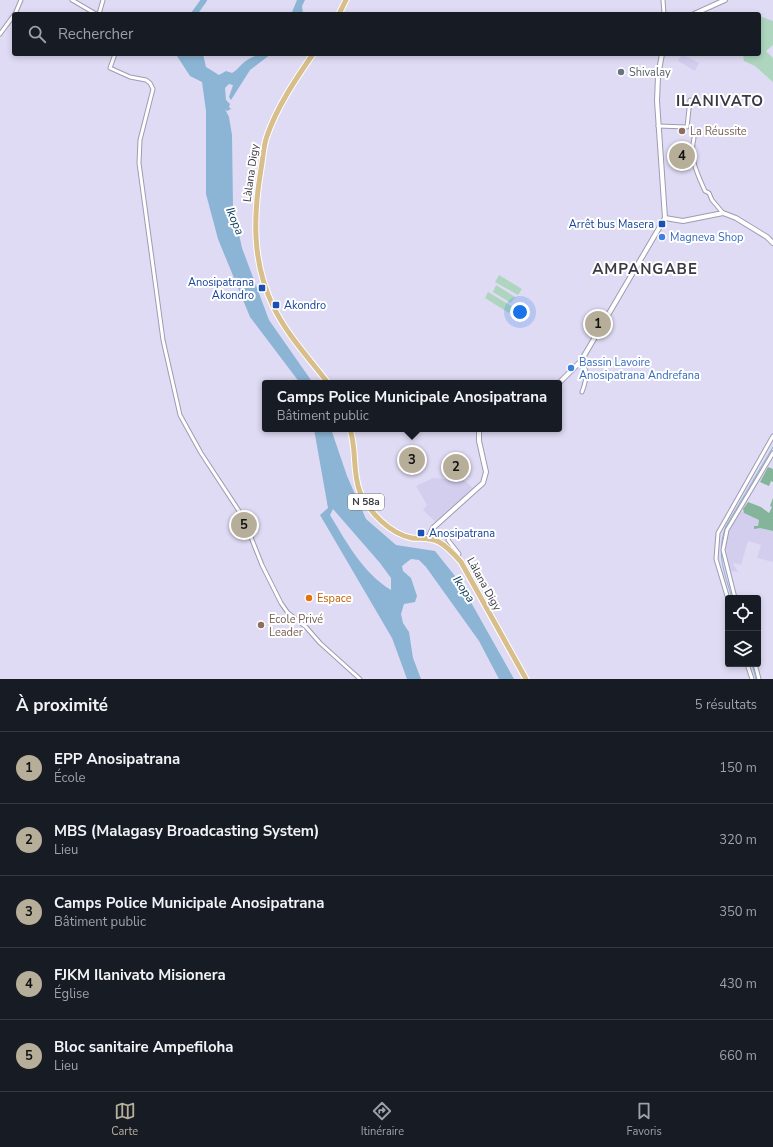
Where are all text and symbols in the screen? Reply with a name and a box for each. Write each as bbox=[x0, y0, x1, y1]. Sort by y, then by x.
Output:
search box bbox=[12, 12, 761, 56]
icon: search bbox=[26, 23, 48, 45]
text: Rechercher bbox=[58, 24, 133, 44]
place label: Shivalay bbox=[629, 65, 671, 80]
marker: Shivalay bbox=[616, 67, 626, 77]
district label: ILANIVATO bbox=[676, 91, 764, 111]
place label: La Réussite bbox=[690, 124, 747, 139]
marker: La Réussite bbox=[677, 126, 687, 136]
pin: 4 bbox=[669, 141, 695, 171]
street label: Làlana Digy bbox=[239, 143, 263, 203]
water label: Ikopa bbox=[222, 205, 248, 237]
place label: Arrêt bus Masera bbox=[569, 217, 654, 232]
marker: Arrêt bus Masera bbox=[657, 219, 667, 229]
place label: Magneva Shop bbox=[670, 230, 743, 245]
marker: Magneva Shop bbox=[657, 232, 667, 242]
district label: AMPANGABE bbox=[592, 259, 698, 279]
place label: Anosipatrana Akondro bbox=[188, 275, 254, 303]
marker: Anosipatrana Akondro bbox=[257, 283, 267, 293]
place label: Akondro bbox=[284, 298, 326, 313]
marker: Akondro bbox=[271, 300, 281, 310]
your location bbox=[510, 302, 530, 322]
pin: 1 bbox=[585, 309, 611, 339]
place label: Bassin Lavoire Anosipatrana Andrefana bbox=[579, 355, 700, 383]
marker: Bassin Lavoire Anosipatrana Andrefana bbox=[566, 363, 576, 373]
popup bbox=[262, 380, 562, 432]
text: Camps Police Municipale Anosipatrana bbox=[277, 387, 547, 407]
text: Bâtiment public bbox=[277, 407, 369, 425]
pin: 3 bbox=[399, 445, 425, 475]
pin: 2 bbox=[443, 452, 469, 482]
road number: N 58a bbox=[348, 494, 384, 510]
pin: 5 bbox=[231, 510, 257, 540]
place label: Anosipatrana bbox=[429, 526, 495, 541]
marker: Anosipatrana bbox=[416, 528, 426, 538]
street label: Làlana Digy bbox=[463, 555, 505, 614]
water label: Ikopa bbox=[449, 573, 479, 605]
place label: Espace bbox=[317, 591, 352, 606]
marker: Espace bbox=[304, 593, 314, 603]
map controls bbox=[725, 595, 761, 667]
button: locate bbox=[725, 595, 761, 631]
place label: Ecole Privé Leader bbox=[269, 612, 323, 640]
marker: Ecole Privé Leader bbox=[256, 620, 266, 630]
button: layers bbox=[725, 631, 761, 667]
text: À proximité bbox=[16, 694, 108, 717]
text: 5 résultats bbox=[695, 696, 757, 714]
text: EPP Anosipatrana bbox=[54, 749, 180, 769]
text: 1 bbox=[25, 759, 33, 777]
text: 150 m bbox=[719, 759, 757, 777]
text: École bbox=[54, 769, 85, 787]
text: MBS (Malagasy Broadcasting System) bbox=[54, 821, 319, 841]
text: 2 bbox=[25, 831, 33, 849]
text: 320 m bbox=[719, 831, 757, 849]
text: Lieu bbox=[54, 841, 78, 859]
text: Camps Police Municipale Anosipatrana bbox=[54, 893, 324, 913]
text: 3 bbox=[25, 903, 33, 921]
text: 350 m bbox=[719, 903, 757, 921]
text: Bâtiment public bbox=[54, 913, 146, 931]
text: FJKM Ilanivato Misionera bbox=[54, 965, 226, 985]
text: 4 bbox=[25, 975, 33, 993]
text: 430 m bbox=[719, 975, 757, 993]
text: Église bbox=[54, 985, 89, 1003]
text: Bloc sanitaire Ampefiloha bbox=[54, 1037, 234, 1057]
text: 5 bbox=[25, 1047, 33, 1065]
text: 660 m bbox=[719, 1047, 757, 1065]
text: Lieu bbox=[54, 1057, 78, 1075]
tab: Carte bbox=[111, 1100, 138, 1139]
tab: Itinéraire bbox=[361, 1100, 404, 1139]
tab: Favoris bbox=[627, 1100, 662, 1139]

